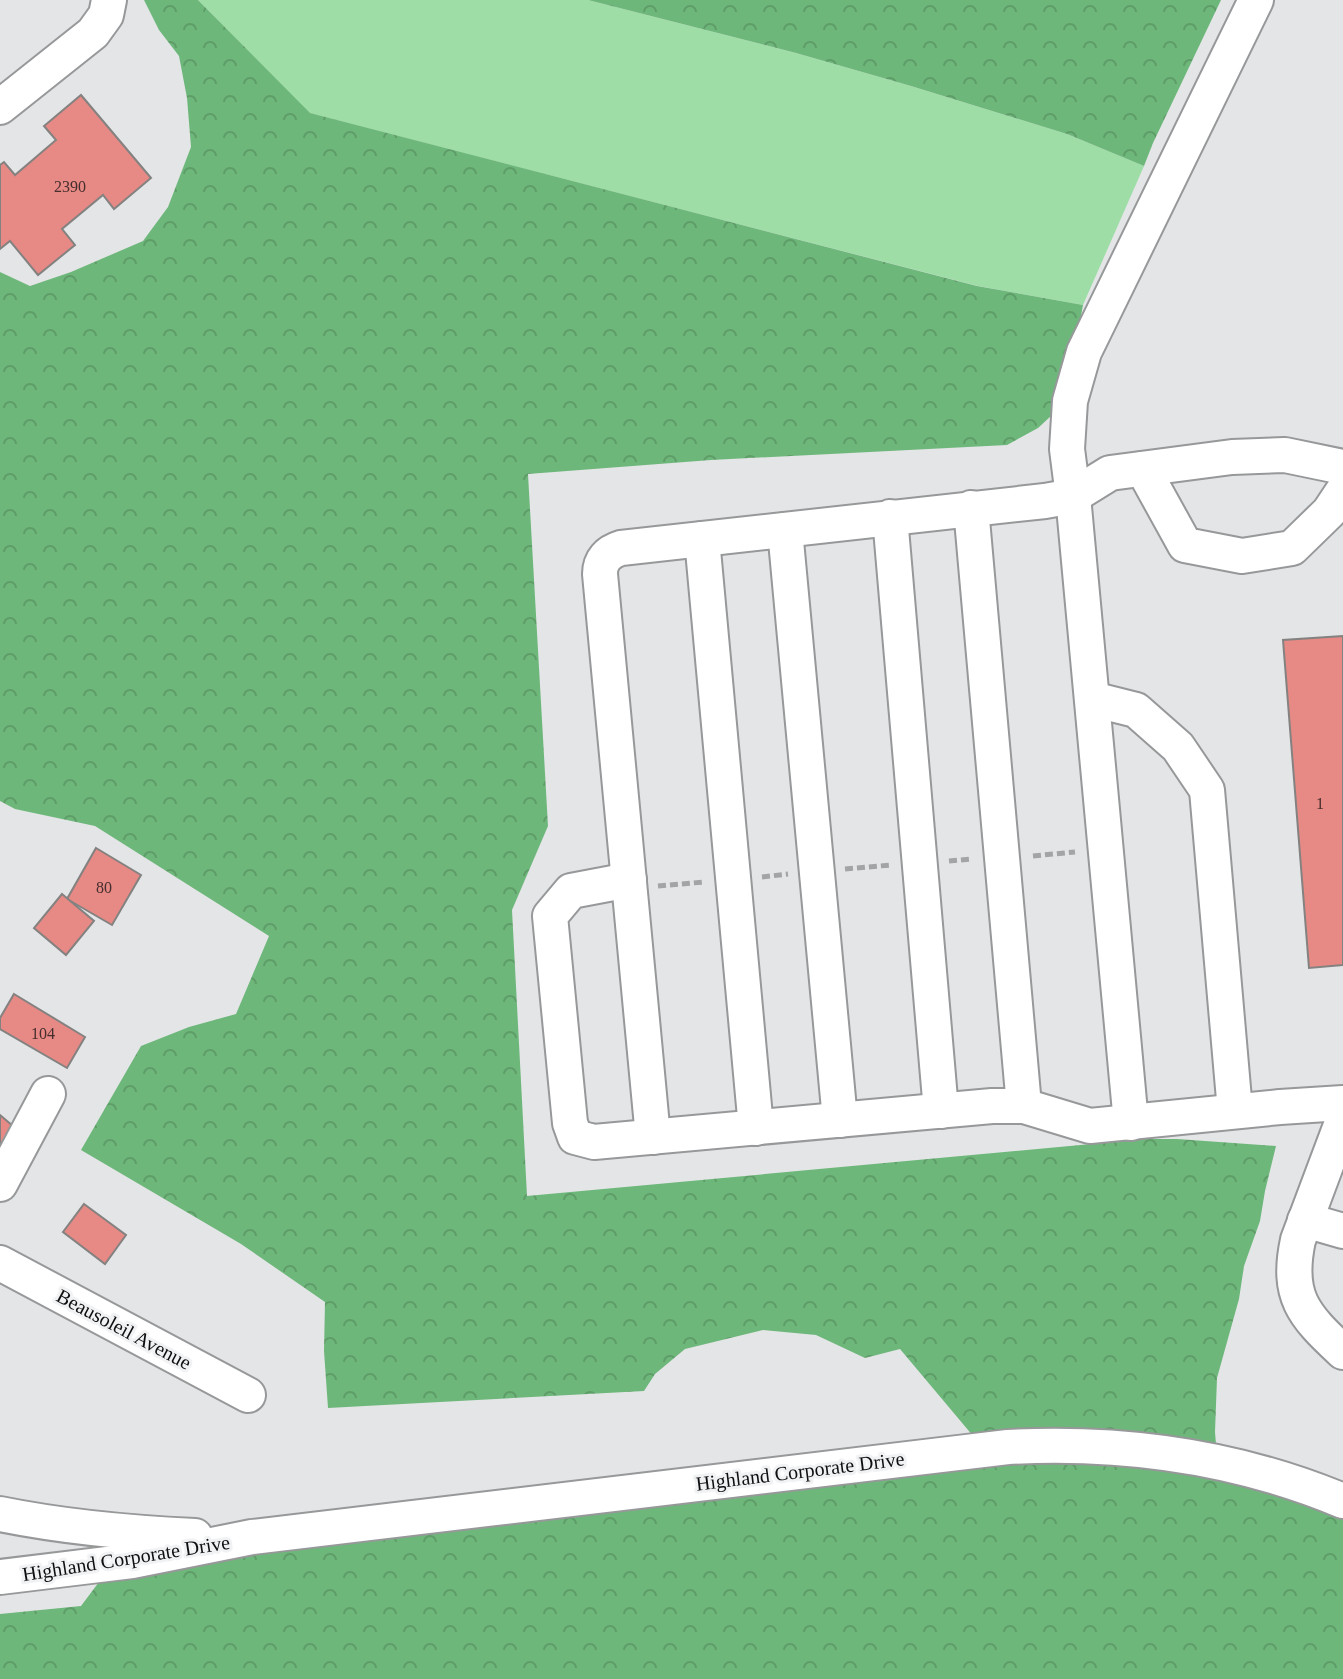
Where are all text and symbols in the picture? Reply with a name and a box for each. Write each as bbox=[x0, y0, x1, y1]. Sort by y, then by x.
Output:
house number: 2390 bbox=[54, 178, 86, 195]
house number: 1 bbox=[1316, 795, 1324, 812]
house number: 80 bbox=[96, 879, 112, 896]
house number: 104 bbox=[31, 1025, 55, 1042]
street label: Beausoleil Avenue bbox=[53, 1284, 195, 1374]
street label: Highland Corporate Drive bbox=[694, 1447, 906, 1496]
street label: Highland Corporate Drive bbox=[21, 1531, 232, 1586]

